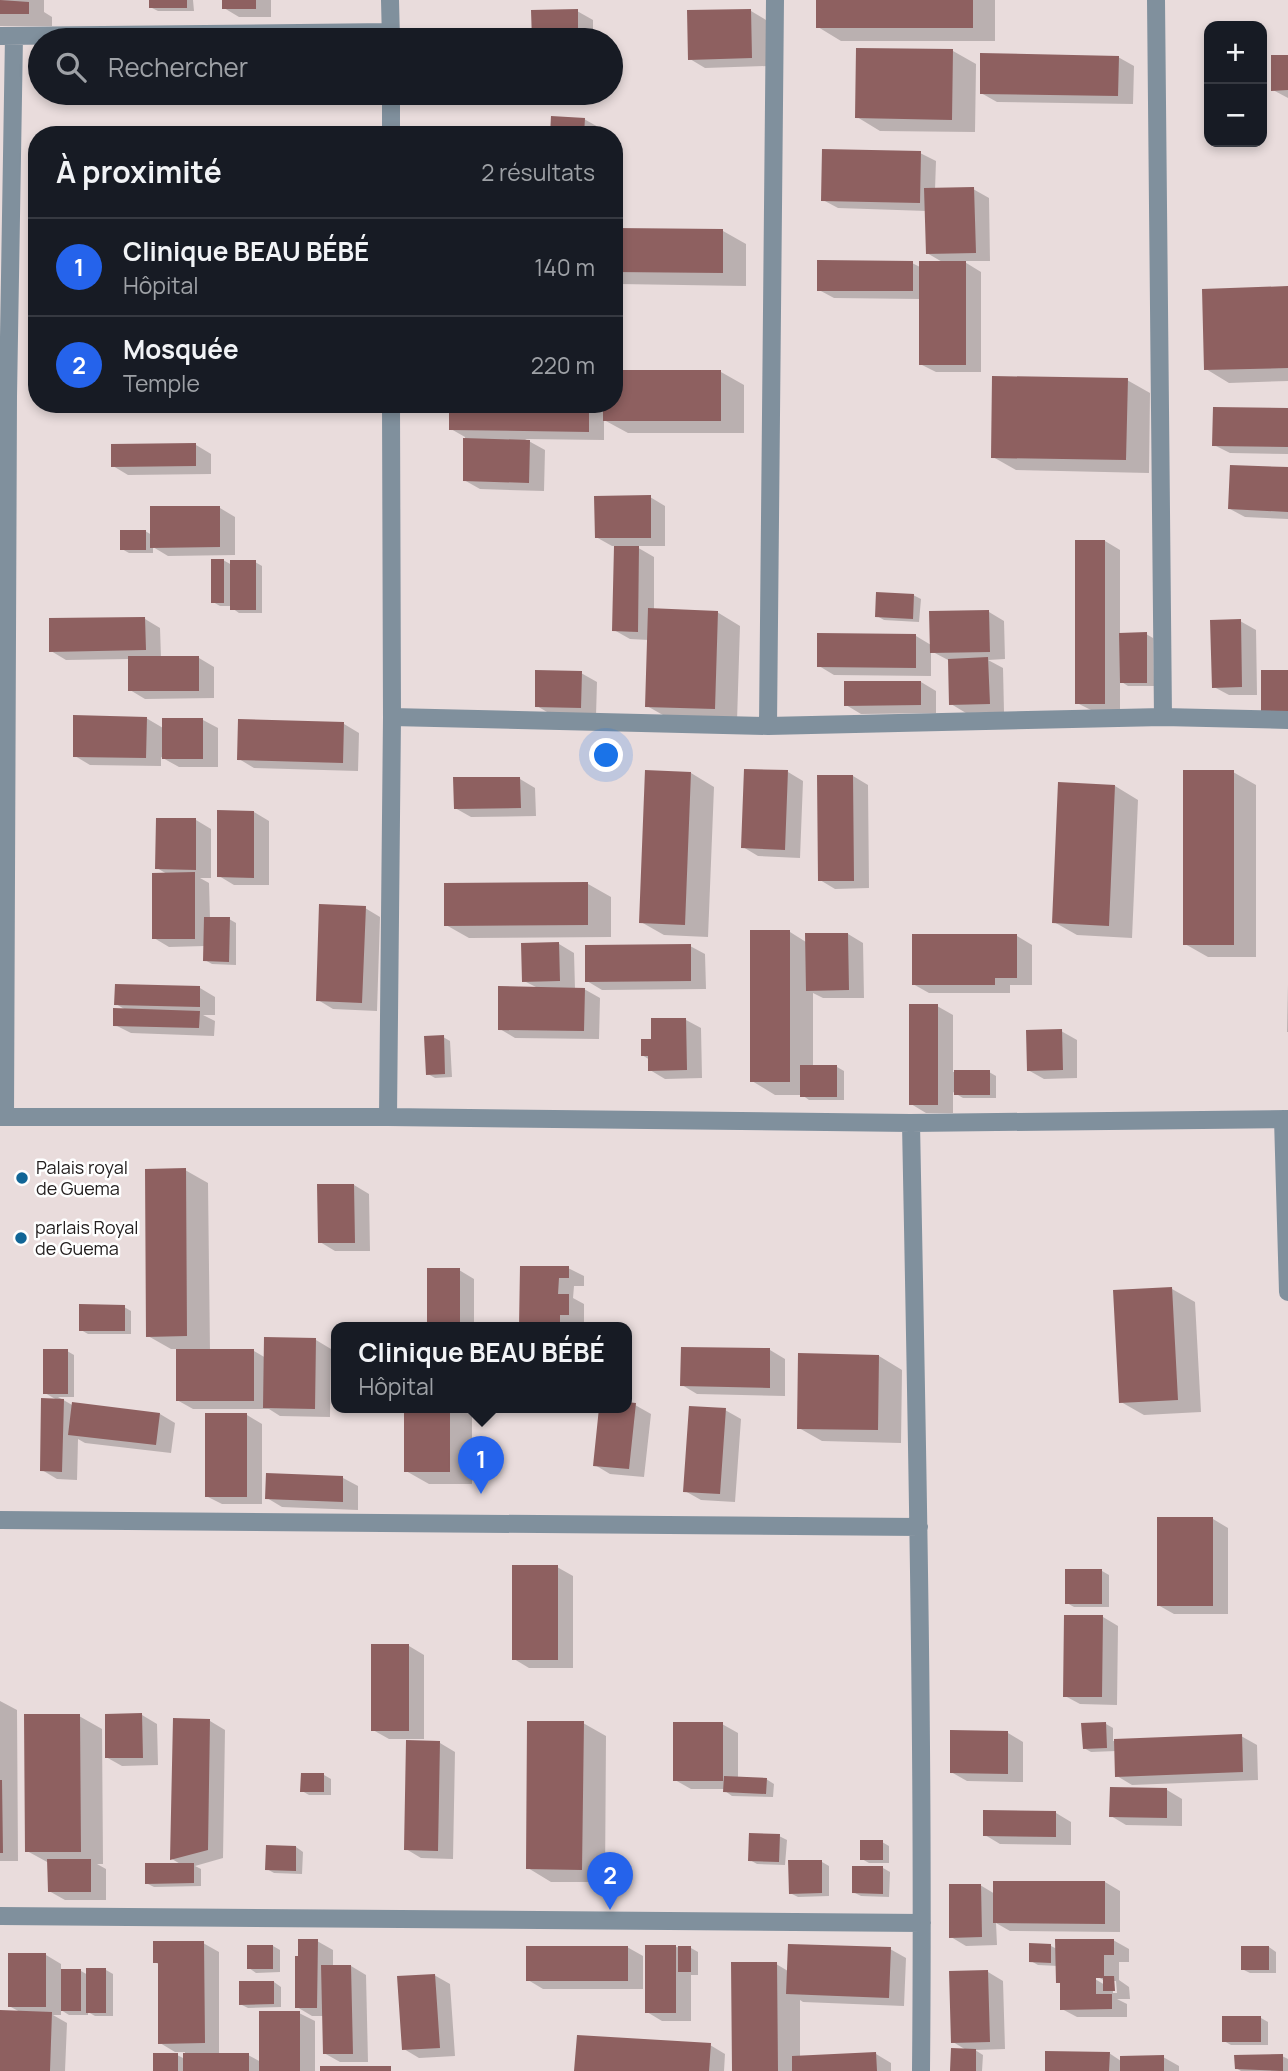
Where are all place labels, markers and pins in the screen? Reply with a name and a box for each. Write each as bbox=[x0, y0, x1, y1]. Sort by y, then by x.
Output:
place label: Palais royal de Guema bbox=[36, 1155, 128, 1200]
marker: Palais royal de Guema bbox=[14, 1170, 30, 1186]
place label: parlais Royal de Guema bbox=[35, 1215, 139, 1260]
marker: parlais Royal de Guema bbox=[13, 1230, 29, 1246]
pin: 1 bbox=[458, 1436, 504, 1494]
pin: 2 bbox=[587, 1852, 633, 1910]

